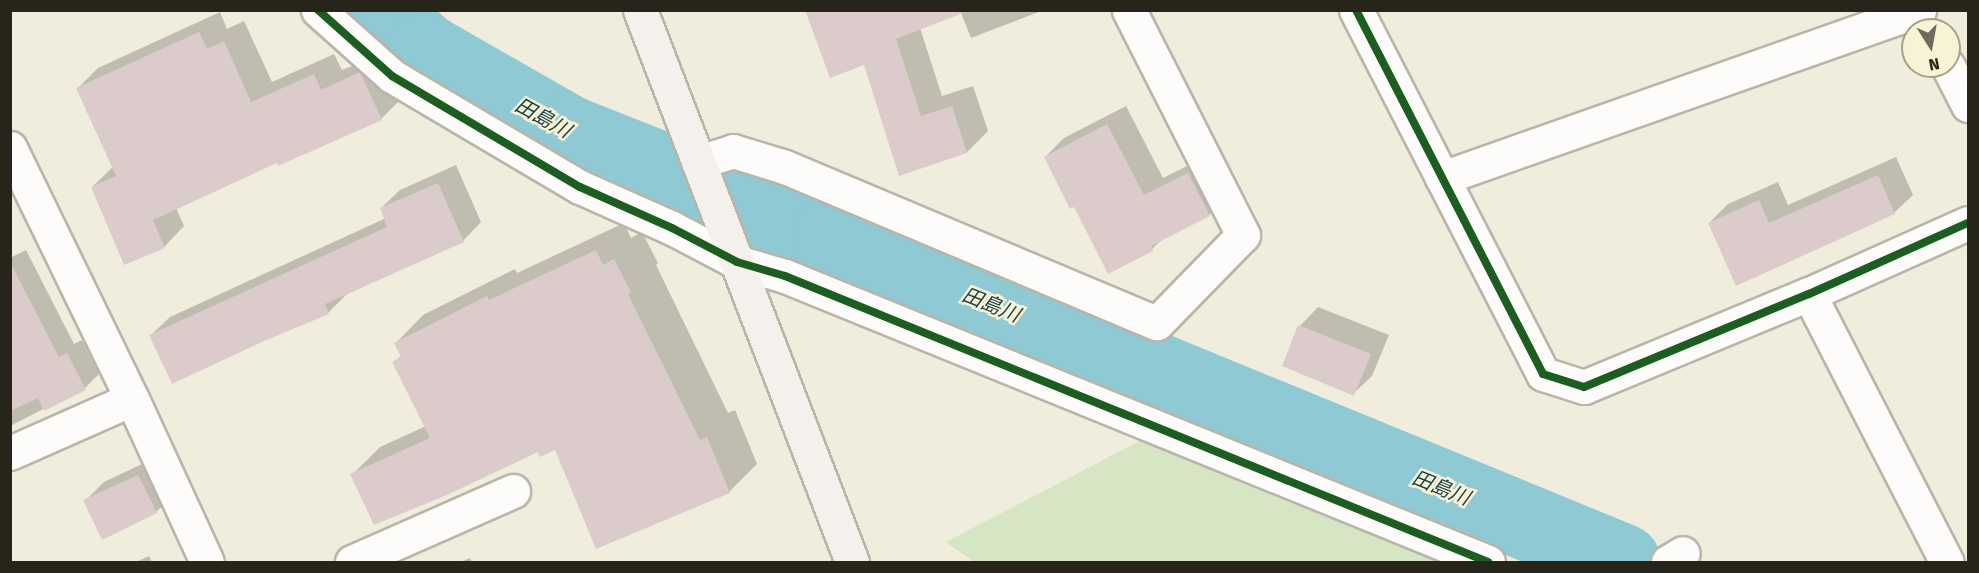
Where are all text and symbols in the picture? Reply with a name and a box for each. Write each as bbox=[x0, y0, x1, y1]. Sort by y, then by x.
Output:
north arrow bbox=[1901, 18, 1961, 78]
text: N bbox=[1927, 54, 1941, 75]
water label: 田島川 bbox=[511, 93, 575, 143]
water label: 田島川 bbox=[959, 283, 1023, 327]
water label: 田島川 bbox=[1409, 466, 1473, 510]

